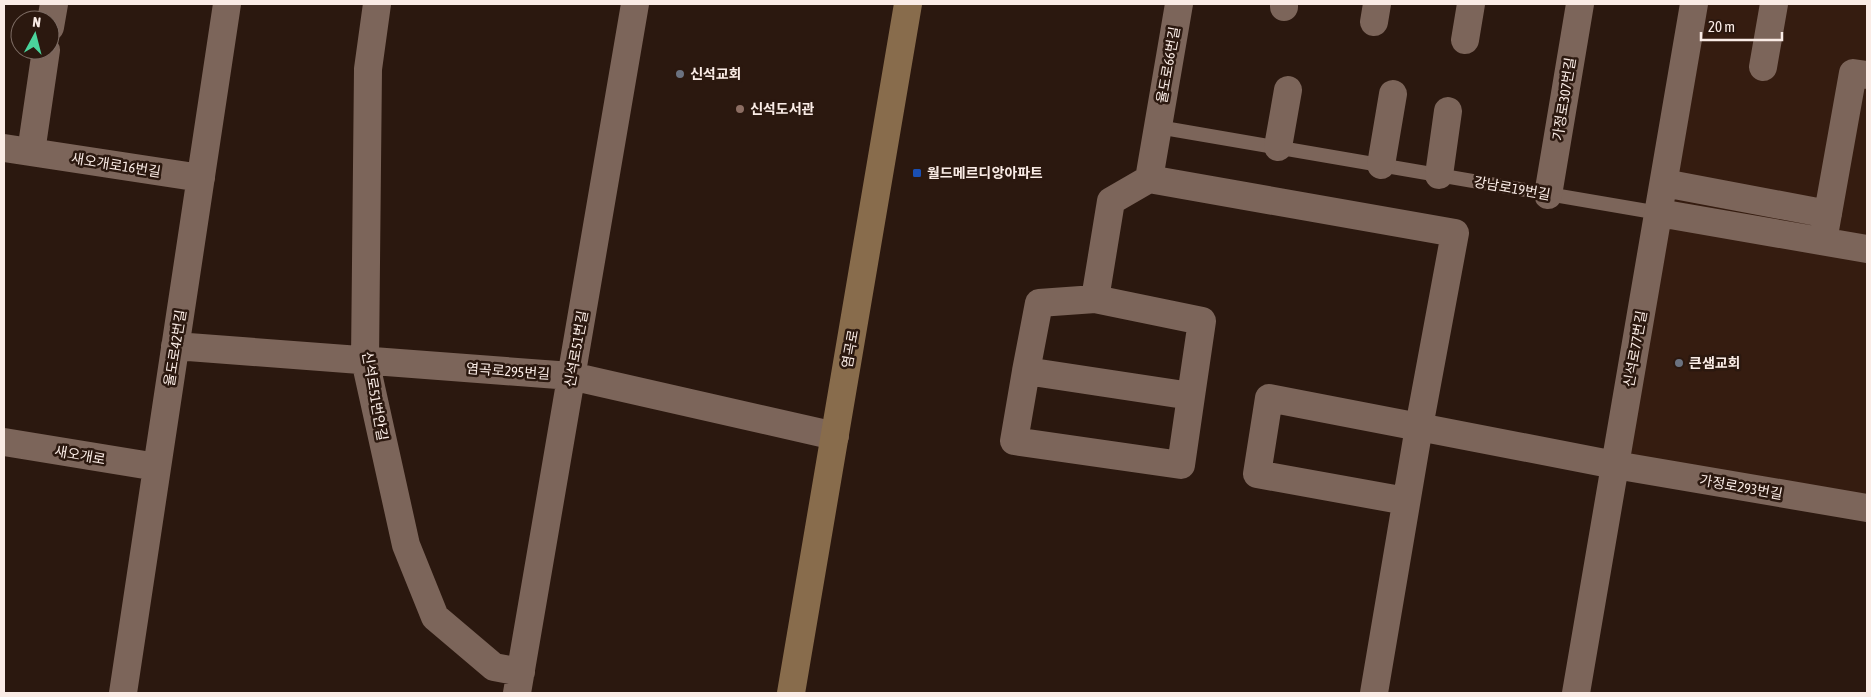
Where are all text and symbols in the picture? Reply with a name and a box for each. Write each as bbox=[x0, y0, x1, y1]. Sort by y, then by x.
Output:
north arrow bbox=[10, 10, 60, 60]
scale bar bbox=[1701, 10, 1782, 42]
text: N bbox=[32, 14, 42, 31]
text: 20 m bbox=[1708, 18, 1735, 35]
street label: 율도로66번길 bbox=[1153, 25, 1183, 105]
street label: 가정로307번길 bbox=[1550, 56, 1578, 142]
place label: 신석교회 bbox=[690, 66, 742, 82]
marker: 신석교회 bbox=[674, 68, 686, 80]
place label: 신석도서관 bbox=[750, 101, 815, 117]
marker: 신석도서관 bbox=[734, 103, 746, 115]
street label: 새오개로16번길 bbox=[70, 150, 162, 180]
place label: 월드메르디앙아파트 bbox=[927, 165, 1043, 181]
marker: 월드메르디앙아파트 bbox=[911, 167, 923, 179]
street label: 강남로19번길 bbox=[1472, 173, 1552, 203]
street label: 율도로42번길 bbox=[161, 308, 189, 388]
street label: 신석로51번길 bbox=[561, 309, 591, 389]
street label: 신석로77번길 bbox=[1620, 309, 1650, 389]
street label: 염곡로 bbox=[839, 328, 861, 369]
street label: 신석로51번안길 bbox=[359, 350, 391, 442]
place label: 큰샘교회 bbox=[1689, 355, 1741, 371]
marker: 큰샘교회 bbox=[1673, 357, 1685, 369]
street label: 염곡로295번길 bbox=[465, 360, 551, 382]
street label: 새오개로 bbox=[53, 443, 107, 467]
street label: 가정로293번길 bbox=[1698, 472, 1784, 502]

